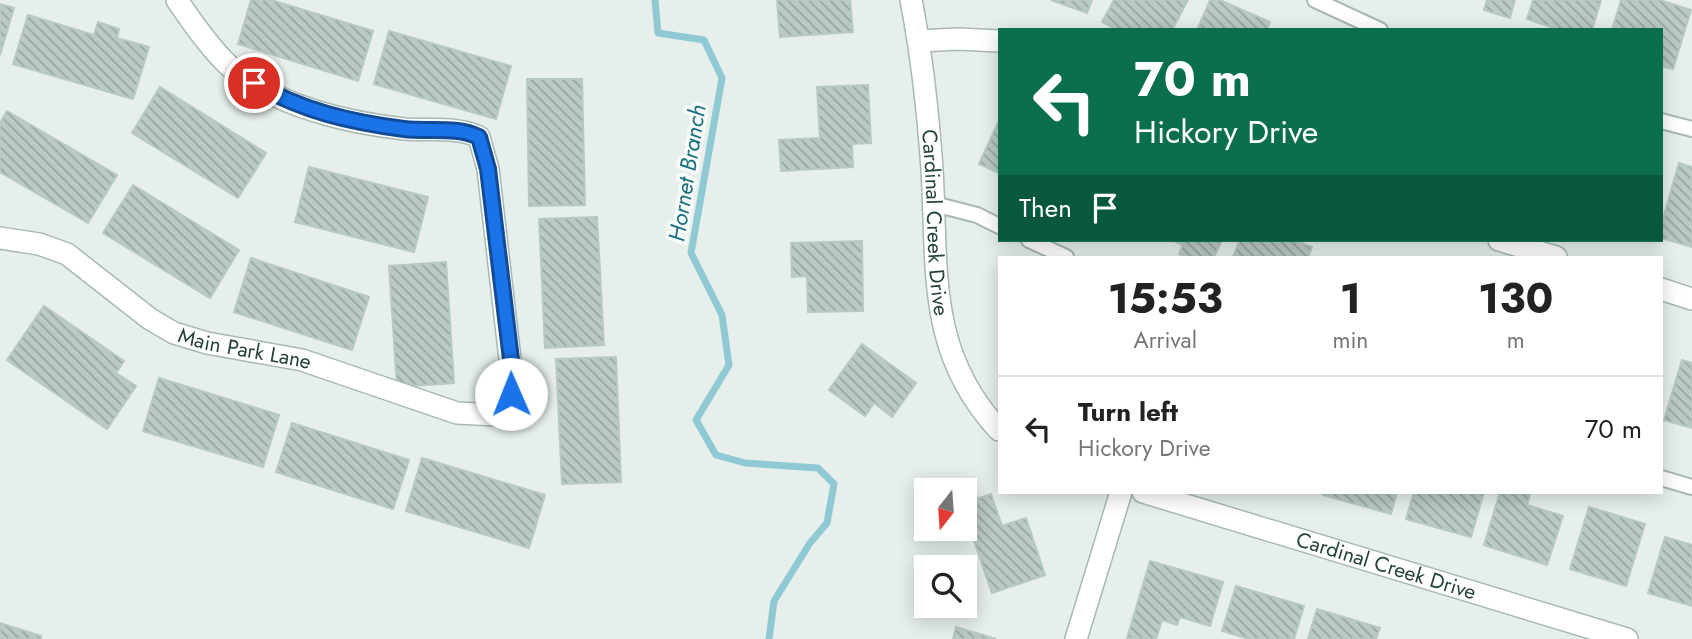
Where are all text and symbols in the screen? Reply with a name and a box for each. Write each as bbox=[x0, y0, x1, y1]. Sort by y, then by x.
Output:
text: 70 m bbox=[1134, 44, 1251, 114]
pin bbox=[224, 53, 284, 113]
icon: left bbox=[1019, 56, 1110, 147]
icon: arrive bbox=[235, 64, 273, 102]
water label: Hornet Branch bbox=[659, 102, 715, 244]
text: Hickory Drive bbox=[1134, 109, 1318, 155]
street label: Cardinal Creek Drive bbox=[914, 128, 957, 318]
text: Then bbox=[1019, 189, 1072, 227]
icon: arrive bbox=[1086, 189, 1124, 227]
text: 15:53 bbox=[1108, 268, 1223, 329]
text: 1 bbox=[1340, 268, 1361, 329]
text: 130 bbox=[1478, 268, 1553, 329]
street label: Main Park Lane bbox=[174, 320, 316, 377]
text: Arrival bbox=[1134, 323, 1197, 357]
text: min bbox=[1332, 323, 1368, 357]
text: m bbox=[1507, 323, 1525, 357]
position arrow bbox=[474, 357, 548, 431]
text: Turn left bbox=[1078, 393, 1178, 431]
icon: left bbox=[1019, 410, 1057, 448]
text: 70 m bbox=[1585, 410, 1642, 448]
text: Hickory Drive bbox=[1078, 431, 1210, 465]
north arrow bbox=[914, 478, 976, 541]
map controls bbox=[914, 478, 977, 618]
street label: Cardinal Creek Drive bbox=[1292, 524, 1480, 607]
button: search bbox=[914, 555, 977, 618]

